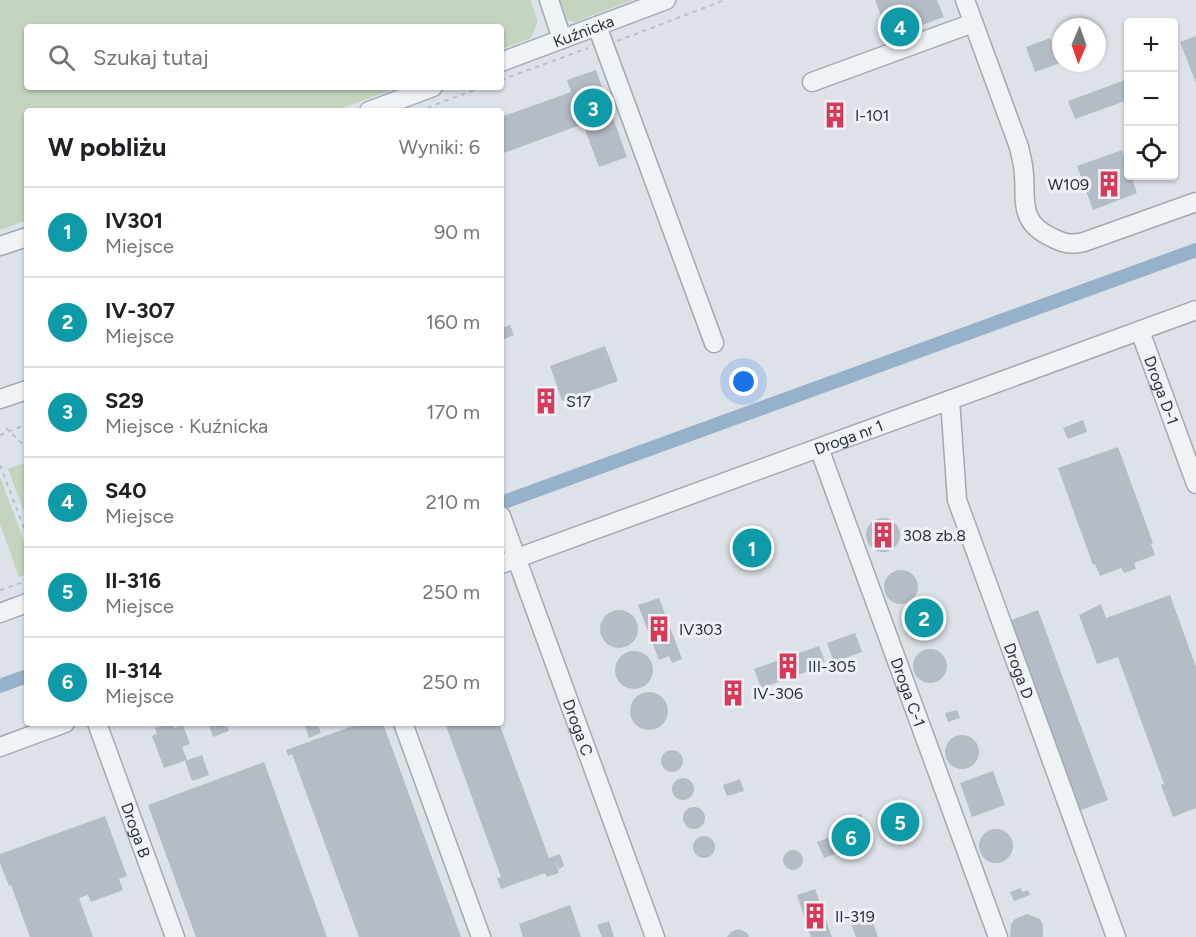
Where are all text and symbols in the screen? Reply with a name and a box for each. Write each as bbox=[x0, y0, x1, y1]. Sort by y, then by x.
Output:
pin: 4 bbox=[880, 4, 920, 50]
street label: Kuźnicka bbox=[550, 11, 616, 51]
north arrow bbox=[1052, 18, 1106, 72]
map controls bbox=[1124, 18, 1178, 180]
button: + bbox=[1124, 18, 1178, 72]
search box bbox=[24, 24, 504, 90]
icon: search bbox=[45, 41, 78, 74]
text: Szukaj tutaj bbox=[93, 44, 209, 71]
button: − bbox=[1124, 72, 1178, 126]
pin: 3 bbox=[574, 86, 612, 130]
building icon: I-101 bbox=[820, 100, 850, 130]
place label: I-101 bbox=[855, 106, 889, 125]
button: locate bbox=[1124, 126, 1178, 180]
text: W pobliżu bbox=[48, 131, 166, 163]
text: Wyniki: 6 bbox=[399, 135, 480, 159]
building icon: W109 bbox=[1094, 169, 1124, 199]
place label: W109 bbox=[1048, 175, 1089, 194]
text: IV301 bbox=[105, 207, 163, 234]
text: 1 bbox=[63, 220, 72, 244]
text: 90 m bbox=[434, 220, 480, 244]
text: Miejsce bbox=[105, 234, 174, 258]
text: IV-307 bbox=[105, 297, 175, 324]
text: 2 bbox=[62, 310, 73, 334]
text: 160 m bbox=[426, 310, 480, 334]
text: Miejsce bbox=[105, 324, 174, 348]
street label: Droga D-1 bbox=[1140, 353, 1183, 427]
your location bbox=[729, 367, 758, 396]
building icon: S17 bbox=[531, 386, 561, 416]
text: S29 bbox=[105, 387, 144, 414]
place label: S17 bbox=[566, 392, 591, 411]
text: 3 bbox=[62, 400, 73, 424]
text: 170 m bbox=[426, 400, 480, 424]
text: Miejsce · Kuźnicka bbox=[105, 414, 268, 438]
street label: Droga nr 1 bbox=[811, 416, 886, 458]
text: S40 bbox=[105, 477, 147, 504]
text: 4 bbox=[61, 490, 74, 514]
text: 210 m bbox=[426, 490, 480, 514]
text: Miejsce bbox=[105, 504, 174, 528]
building icon: 308 zb.8 bbox=[868, 520, 898, 550]
pin: 1 bbox=[732, 526, 771, 570]
place label: 308 zb.8 bbox=[903, 526, 966, 545]
text: II-316 bbox=[105, 567, 161, 594]
text: 5 bbox=[62, 580, 73, 604]
text: 250 m bbox=[423, 580, 480, 604]
text: Miejsce bbox=[105, 594, 174, 618]
pin: 2 bbox=[904, 596, 944, 640]
building icon: IV303 bbox=[644, 614, 674, 644]
place label: IV303 bbox=[679, 620, 722, 639]
street label: Droga D bbox=[1000, 640, 1038, 701]
building icon: III-305 bbox=[773, 651, 803, 681]
street label: Droga C-1 bbox=[887, 655, 930, 729]
text: II-314 bbox=[105, 657, 162, 684]
place label: III-305 bbox=[808, 657, 856, 676]
text: 6 bbox=[62, 670, 73, 694]
text: 250 m bbox=[423, 670, 480, 694]
building icon: IV-306 bbox=[718, 678, 748, 708]
text: Miejsce bbox=[105, 684, 174, 708]
place label: IV-306 bbox=[753, 684, 803, 703]
street label: Droga C bbox=[559, 696, 597, 758]
street label: Droga B bbox=[117, 800, 155, 860]
pin: 5 bbox=[880, 800, 920, 844]
pin: 6 bbox=[832, 814, 870, 860]
building icon: II-319 bbox=[800, 901, 830, 931]
place label: II-319 bbox=[835, 907, 875, 926]

